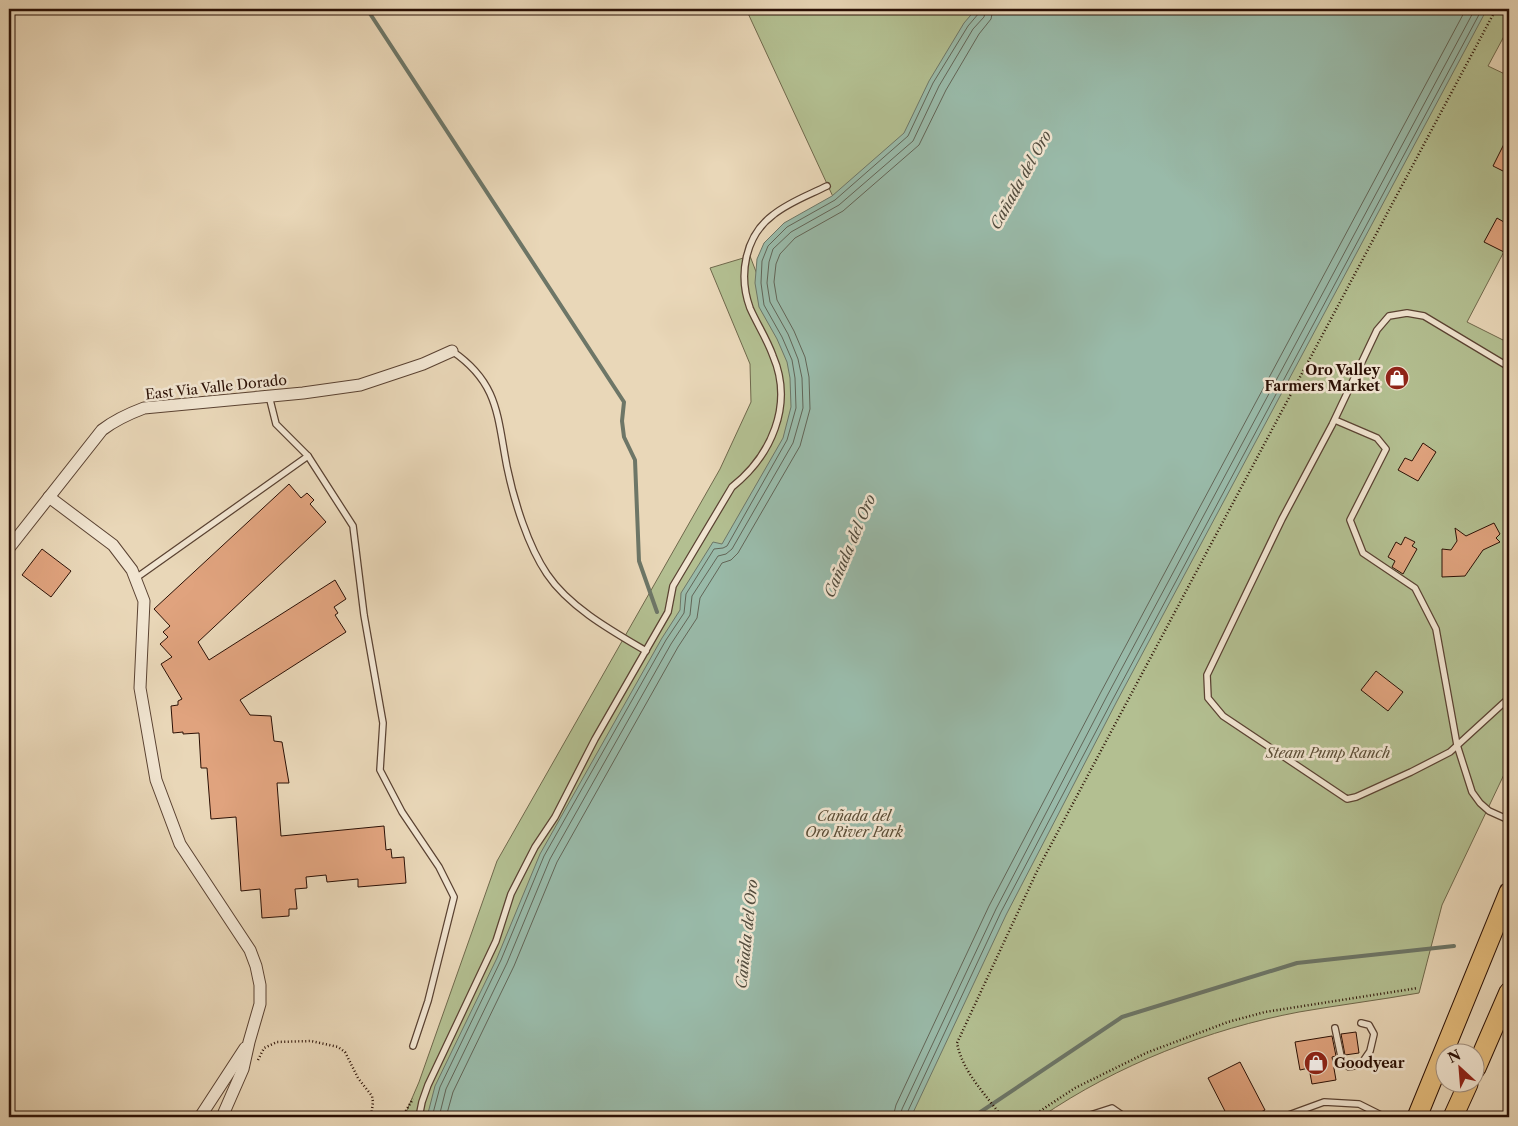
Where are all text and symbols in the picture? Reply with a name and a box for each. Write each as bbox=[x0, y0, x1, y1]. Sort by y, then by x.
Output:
water label: Cañada del Oro bbox=[986, 127, 1055, 232]
place label: Oro Valley Farmers Market bbox=[1264, 361, 1380, 395]
shop icon: Oro Valley Farmers Market bbox=[1384, 365, 1410, 391]
street label: East Via Valle Dorado bbox=[144, 371, 288, 403]
water label: Cañada del Oro bbox=[819, 492, 880, 600]
park label: Steam Pump Ranch bbox=[1265, 744, 1390, 762]
park label: Cañada del Oro River Park bbox=[805, 807, 904, 841]
water label: Cañada del Oro bbox=[731, 878, 762, 990]
north arrow bbox=[1436, 1044, 1486, 1094]
text: N bbox=[1445, 1046, 1464, 1067]
shop icon: Goodyear bbox=[1303, 1050, 1329, 1076]
place label: Goodyear bbox=[1334, 1054, 1405, 1072]

